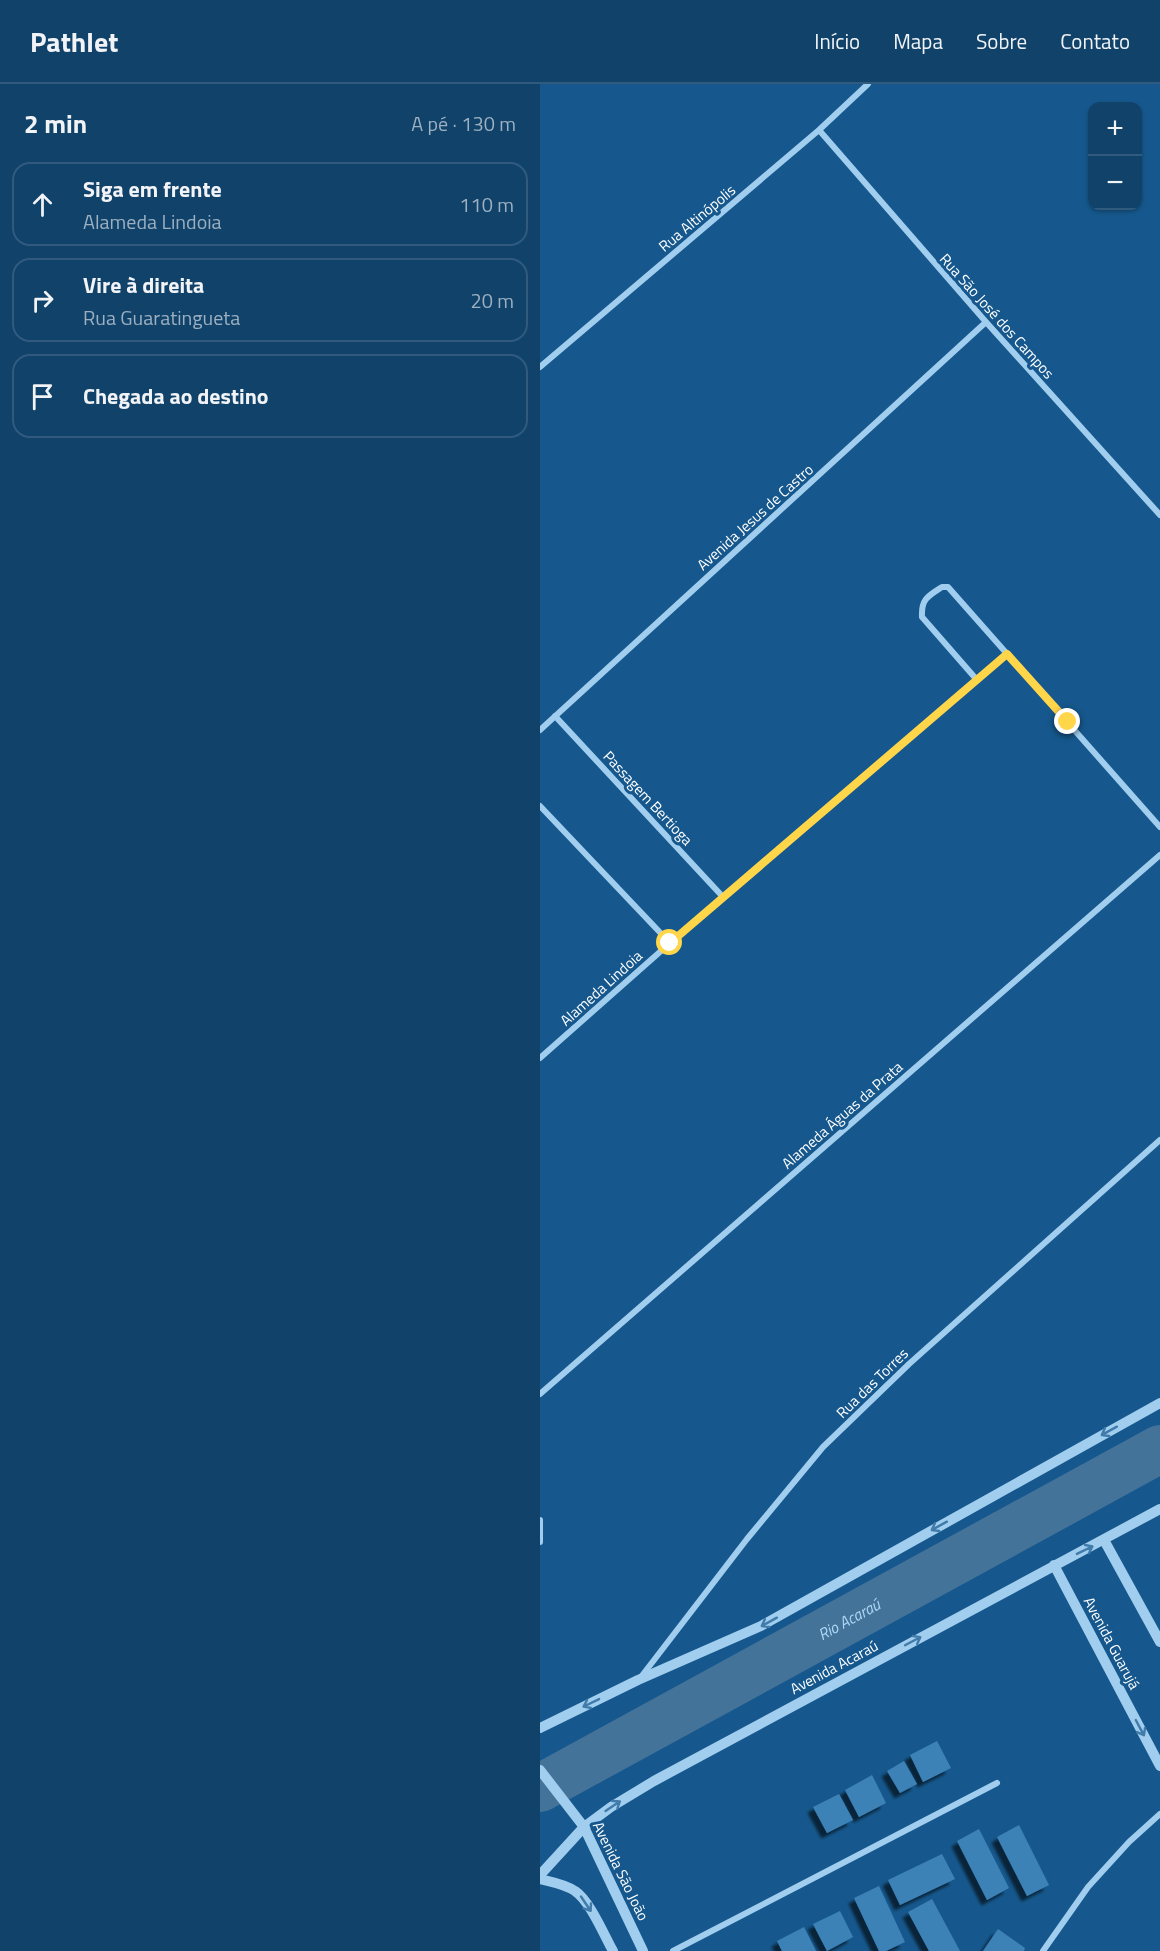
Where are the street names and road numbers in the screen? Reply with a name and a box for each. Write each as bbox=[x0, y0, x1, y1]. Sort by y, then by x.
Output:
street label: Rua Altinópolis bbox=[653, 179, 741, 257]
street label: Rua São José dos Campos bbox=[934, 248, 1060, 384]
street label: Avenida Jesus de Castro bbox=[692, 458, 819, 576]
street label: Passagem Bertioga bbox=[598, 745, 699, 851]
street label: Alameda Lindoia bbox=[555, 944, 648, 1031]
street label: Alameda Águas da Prata bbox=[776, 1055, 908, 1174]
street label: Rua das Torres bbox=[831, 1342, 913, 1424]
street label: Avenida Guarujá bbox=[1078, 1593, 1146, 1694]
street label: Avenida Acaraú bbox=[786, 1634, 882, 1700]
street label: Avenida São João bbox=[587, 1817, 655, 1925]

